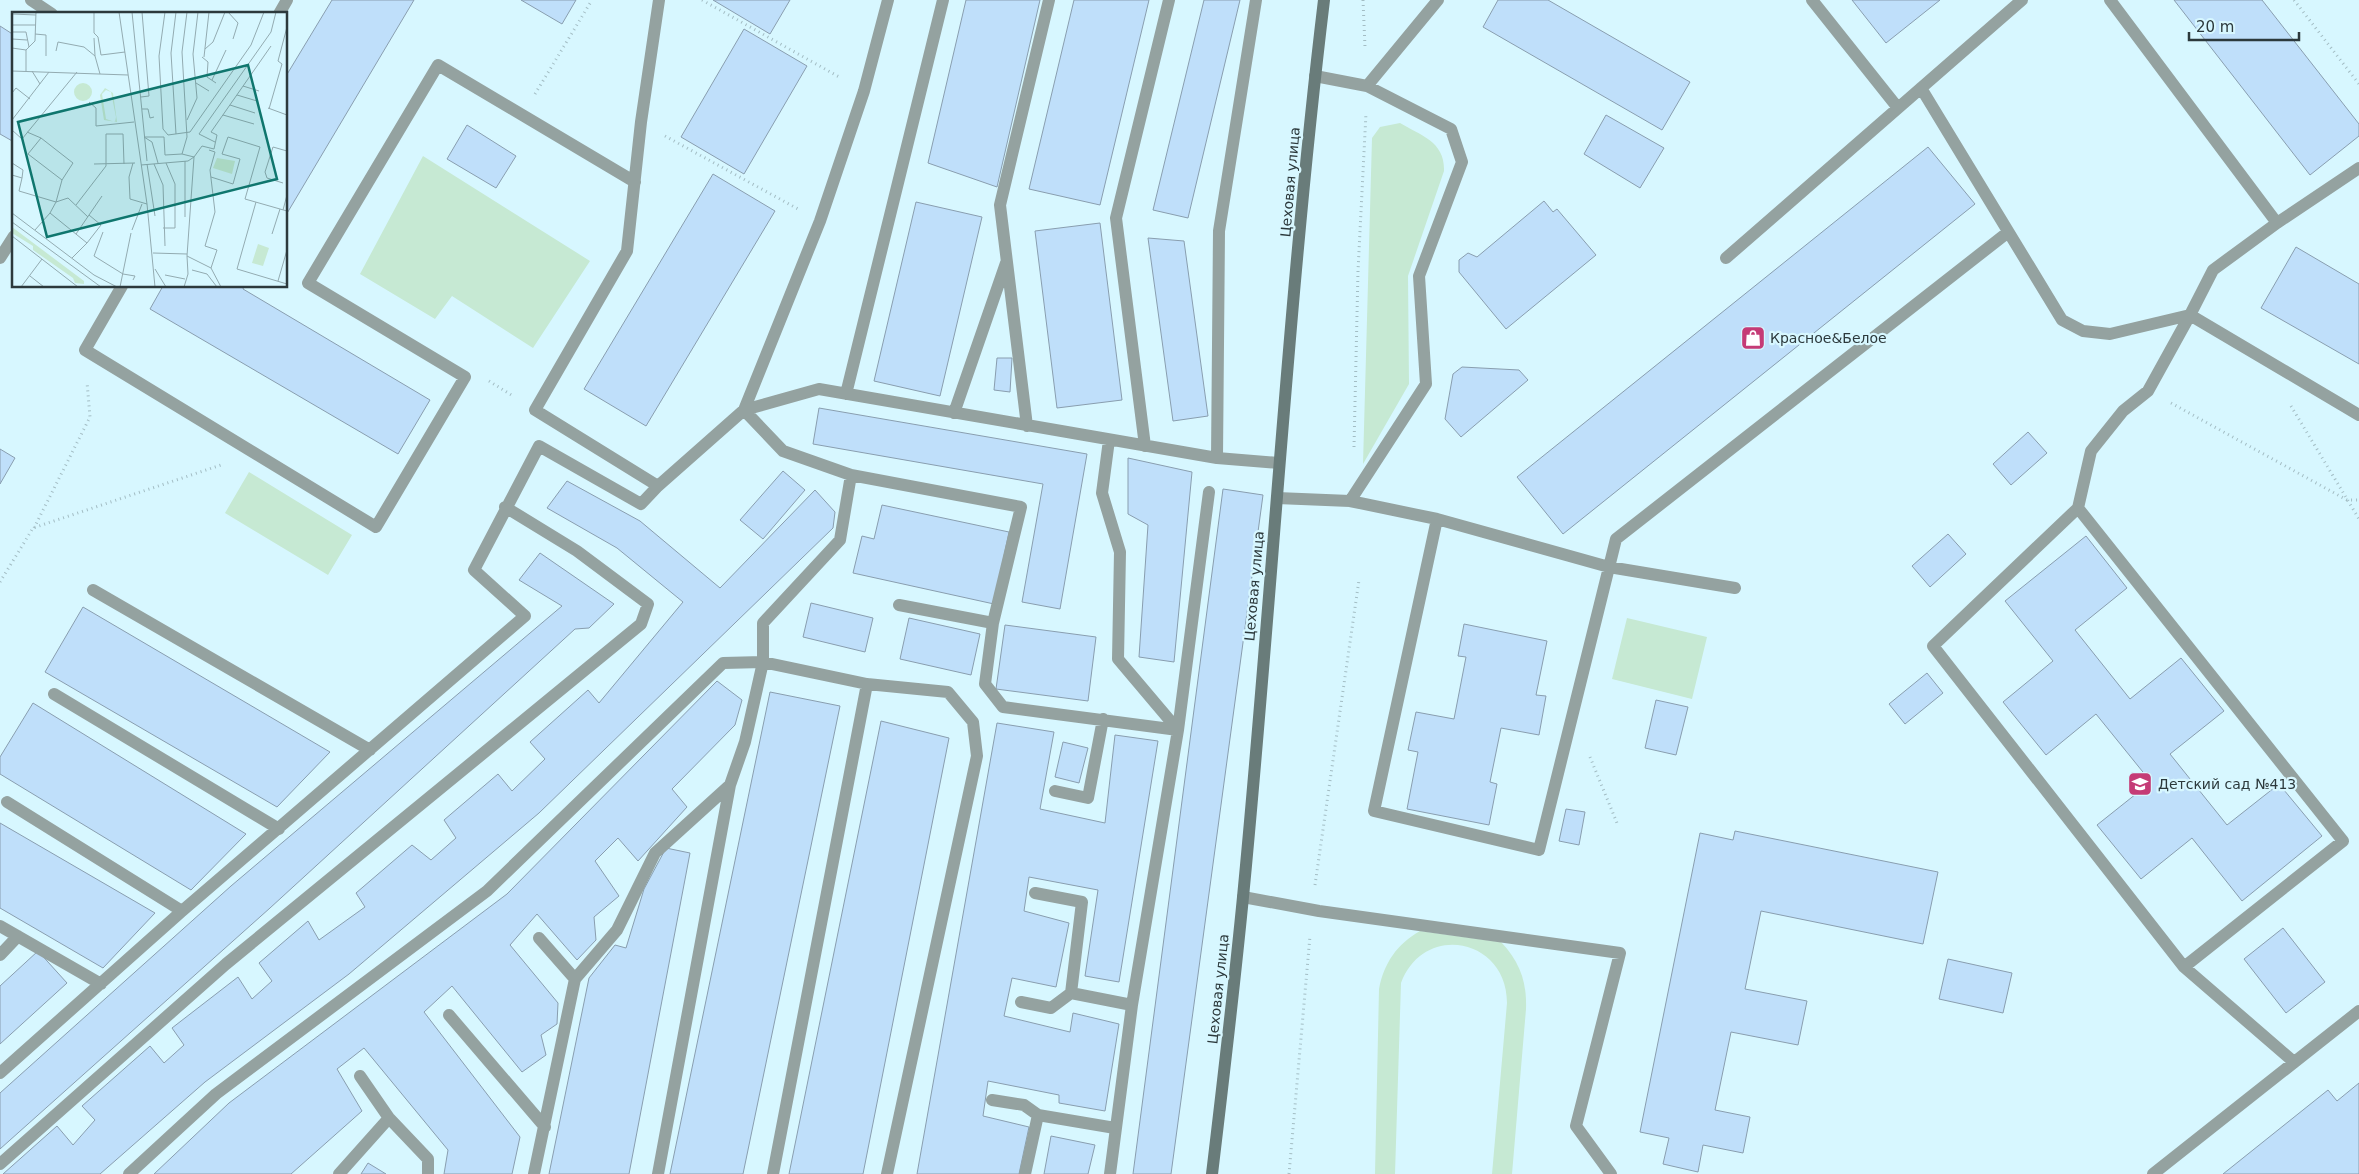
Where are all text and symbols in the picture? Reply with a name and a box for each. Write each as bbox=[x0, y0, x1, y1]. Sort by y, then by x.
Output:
scale bar bbox=[2189, 10, 2299, 42]
inset map bbox=[12, 12, 288, 288]
text: 20 m bbox=[2196, 18, 2234, 36]
street label: Цеховая улица bbox=[1277, 126, 1303, 238]
shop icon: Красное&Белое bbox=[1740, 325, 1766, 351]
place label: Красное&Белое bbox=[1770, 330, 1887, 346]
street label: Цеховая улица bbox=[1241, 530, 1267, 642]
school or university icon: Детский сад №413 bbox=[2127, 771, 2153, 797]
place label: Детский сад №413 bbox=[2158, 776, 2296, 792]
street label: Цеховая улица bbox=[1204, 933, 1232, 1045]

